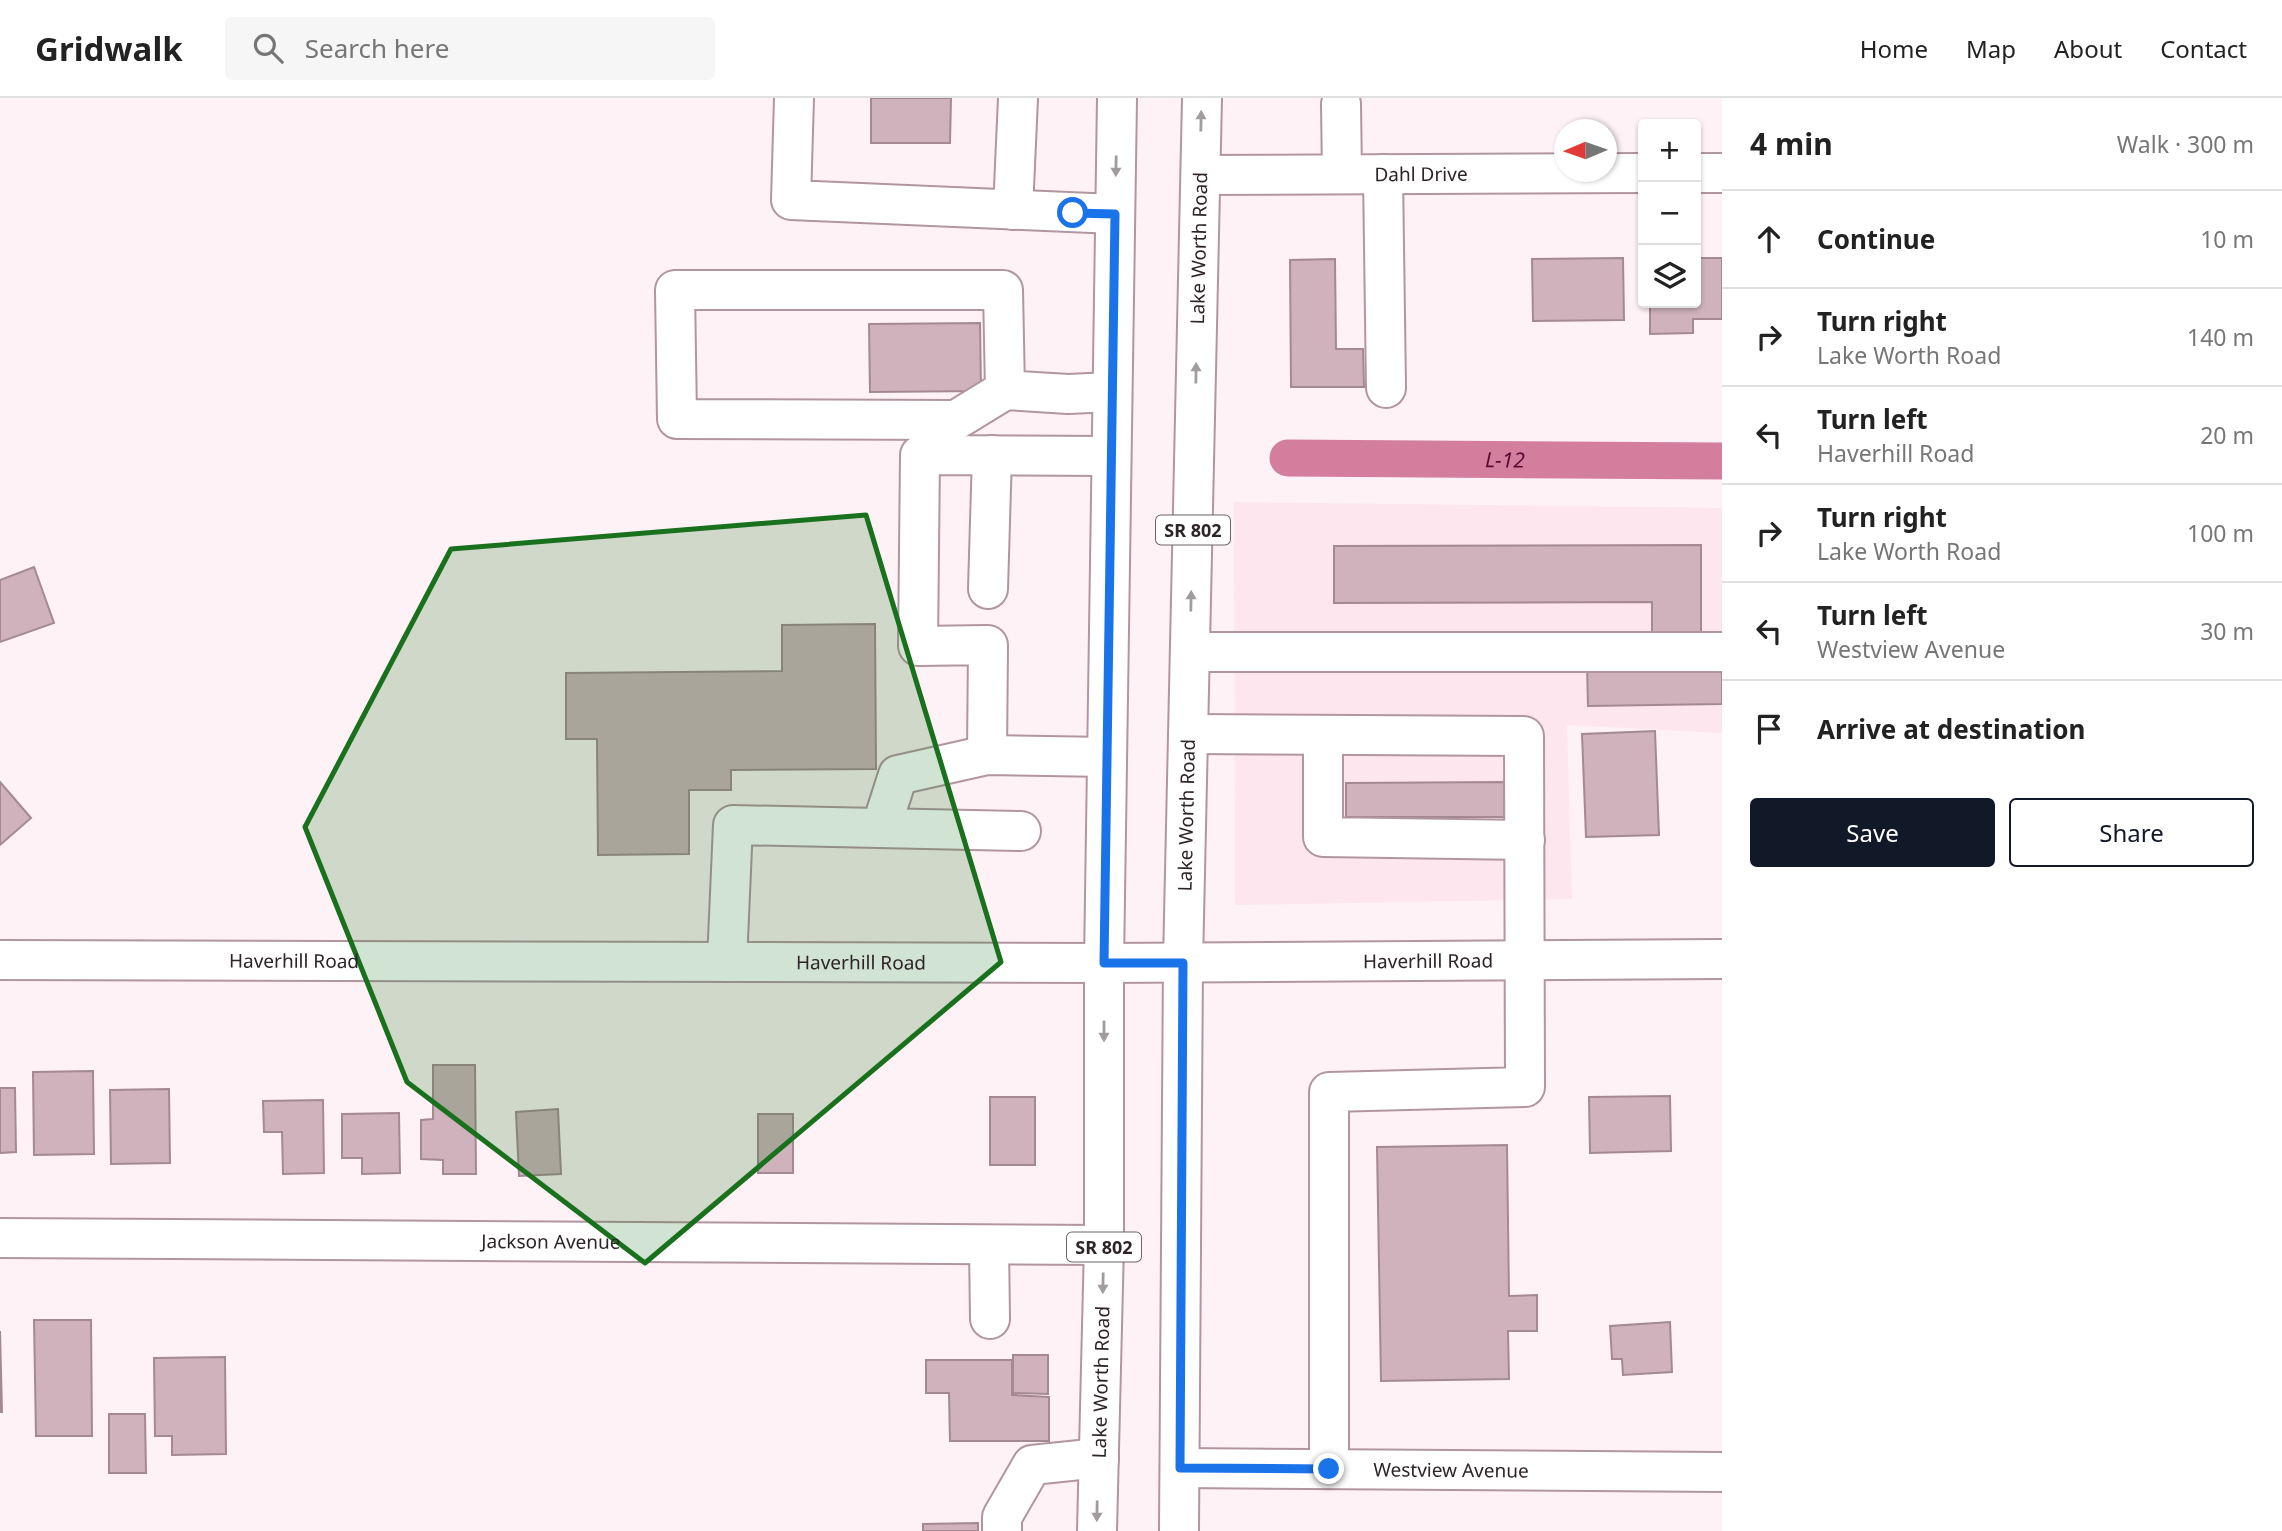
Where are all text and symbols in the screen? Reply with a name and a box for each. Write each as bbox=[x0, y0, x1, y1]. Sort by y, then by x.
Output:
search box bbox=[225, 17, 715, 80]
text: Gridwalk bbox=[35, 26, 183, 71]
icon: search bbox=[249, 29, 287, 67]
text: Search here bbox=[305, 30, 449, 66]
text: Home bbox=[1860, 32, 1928, 65]
text: Map bbox=[1966, 32, 2016, 65]
text: About bbox=[2054, 32, 2122, 65]
text: Contact bbox=[2160, 32, 2247, 65]
one-way arrow bbox=[1196, 110, 1207, 132]
north arrow bbox=[1554, 119, 1617, 182]
map controls bbox=[1638, 119, 1701, 308]
button: + bbox=[1638, 119, 1701, 182]
text: 4 min bbox=[1750, 123, 1833, 164]
text: Walk · 300 m bbox=[2117, 128, 2254, 160]
one-way arrow bbox=[1110, 155, 1121, 177]
street label: Dahl Drive bbox=[1374, 161, 1468, 187]
street label: Lake Worth Road bbox=[1184, 172, 1213, 325]
button: − bbox=[1638, 182, 1701, 245]
route start bbox=[1057, 197, 1088, 228]
icon: ahead bbox=[1750, 220, 1788, 258]
text: Continue bbox=[1817, 221, 1935, 257]
text: 10 m bbox=[2200, 223, 2254, 255]
button: layers bbox=[1638, 245, 1701, 308]
text: Turn right bbox=[1817, 303, 1947, 339]
icon: right bbox=[1750, 318, 1788, 356]
text: 140 m bbox=[2187, 321, 2254, 353]
text: Lake Worth Road bbox=[1817, 339, 2001, 371]
one-way arrow bbox=[1191, 362, 1202, 384]
text: Turn left bbox=[1817, 401, 1928, 437]
icon: left bbox=[1750, 416, 1788, 454]
text: 20 m bbox=[2200, 419, 2254, 451]
text: Haverhill Road bbox=[1817, 437, 1974, 469]
water label: L-12 bbox=[1485, 445, 1525, 474]
text: Turn right bbox=[1817, 499, 1947, 535]
icon: right bbox=[1750, 514, 1788, 552]
road number: SR 802 bbox=[1156, 516, 1230, 544]
text: 100 m bbox=[2187, 517, 2254, 549]
text: Lake Worth Road bbox=[1817, 535, 2001, 567]
one-way arrow bbox=[1186, 589, 1197, 611]
text: Turn left bbox=[1817, 597, 1928, 633]
icon: left bbox=[1750, 612, 1788, 650]
text: 30 m bbox=[2200, 615, 2254, 647]
text: Westview Avenue bbox=[1817, 633, 2005, 665]
icon: arrive bbox=[1750, 710, 1788, 748]
text: Arrive at destination bbox=[1817, 711, 2086, 747]
street label: Lake Worth Road bbox=[1172, 739, 1201, 892]
button: Save bbox=[1750, 798, 1995, 867]
button: Share bbox=[2009, 798, 2254, 867]
street label: Haverhill Road bbox=[1363, 947, 1493, 974]
street label: Haverhill Road bbox=[229, 948, 359, 974]
street label: Haverhill Road bbox=[796, 949, 926, 976]
one-way arrow bbox=[1098, 1020, 1110, 1042]
street label: Jackson Avenue bbox=[479, 1228, 621, 1255]
road number: SR 802 bbox=[1067, 1232, 1141, 1262]
one-way arrow bbox=[1097, 1272, 1109, 1294]
street label: Lake Worth Road bbox=[1086, 1306, 1116, 1459]
route end bbox=[1313, 1453, 1344, 1484]
street label: Westview Avenue bbox=[1373, 1456, 1529, 1484]
one-way arrow bbox=[1092, 1500, 1103, 1522]

